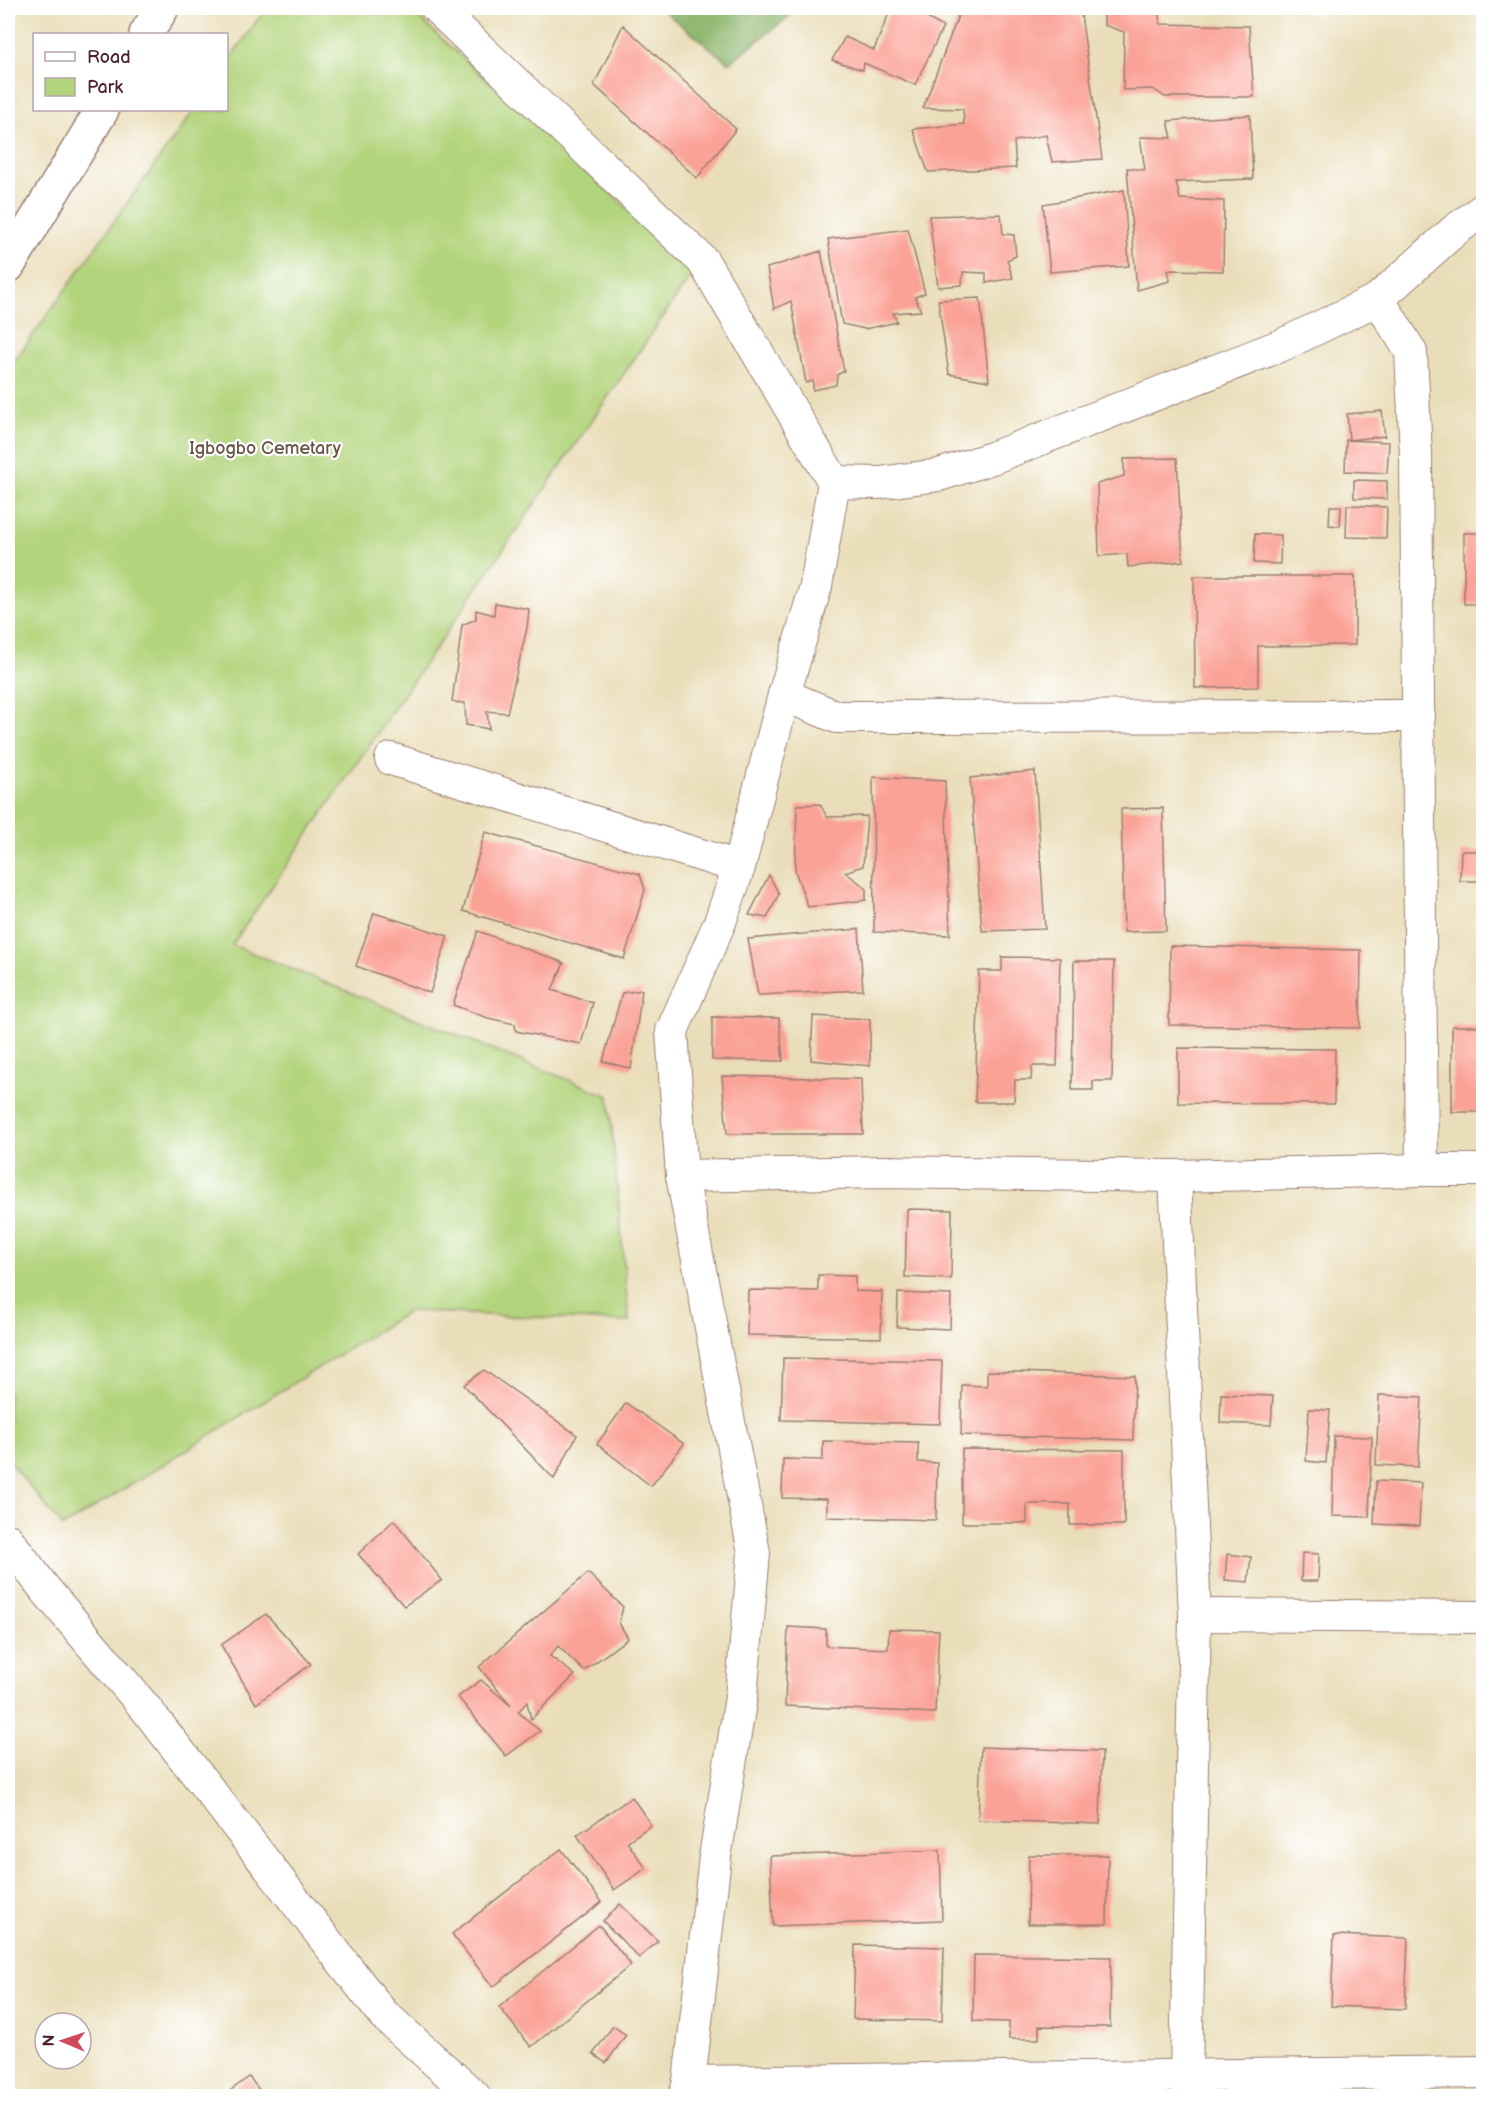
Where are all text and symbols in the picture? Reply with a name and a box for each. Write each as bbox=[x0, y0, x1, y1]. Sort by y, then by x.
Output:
legend bbox=[33, 33, 228, 111]
text: Road bbox=[87, 47, 131, 68]
text: Park bbox=[87, 77, 123, 98]
park label: Igbogbo Cemetary bbox=[189, 438, 342, 459]
north arrow bbox=[33, 2011, 93, 2071]
text: N bbox=[40, 2034, 59, 2047]

